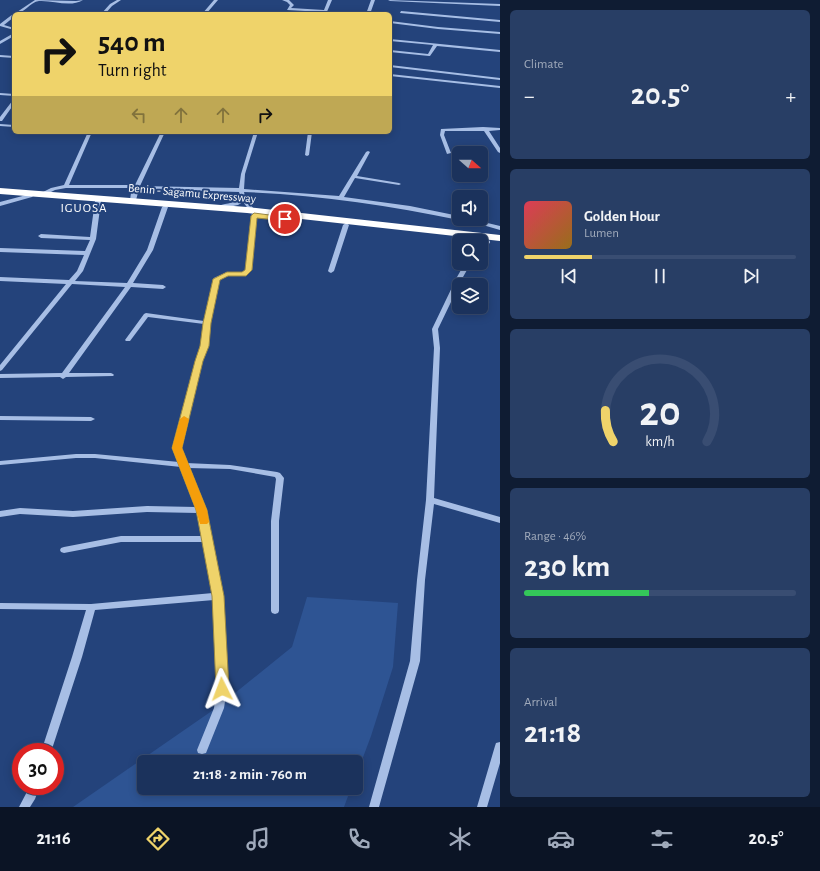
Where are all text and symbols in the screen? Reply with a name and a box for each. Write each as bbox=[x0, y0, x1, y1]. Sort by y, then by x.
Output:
icon: right bbox=[32, 28, 84, 80]
text: 540 m bbox=[98, 29, 166, 57]
text: Climate bbox=[524, 58, 563, 71]
text: Turn right bbox=[98, 62, 167, 80]
text: 20.5° bbox=[631, 80, 689, 110]
text: − bbox=[524, 85, 535, 107]
text: + bbox=[785, 85, 796, 107]
icon: left bbox=[128, 104, 150, 126]
icon: ahead bbox=[170, 104, 192, 126]
icon: ahead bbox=[212, 104, 234, 126]
icon: right bbox=[254, 104, 276, 126]
north arrow bbox=[452, 146, 488, 182]
map controls bbox=[452, 146, 488, 314]
street label: Benin - Sagamu Expressway bbox=[128, 181, 256, 206]
button: sound bbox=[452, 190, 488, 226]
district label: IGUOSA bbox=[60, 202, 108, 215]
pin bbox=[268, 202, 302, 236]
icon: arrive bbox=[274, 208, 296, 230]
text: Golden Hour bbox=[584, 209, 660, 224]
text: Lumen bbox=[584, 227, 619, 240]
button: search bbox=[452, 234, 488, 270]
icon: previous bbox=[558, 265, 580, 287]
icon: pause bbox=[649, 265, 671, 287]
icon: next bbox=[740, 265, 762, 287]
button: layers bbox=[452, 278, 488, 314]
text: 20 bbox=[639, 391, 681, 432]
text: km/h bbox=[645, 434, 675, 448]
text: Range · 46% bbox=[524, 530, 586, 543]
text: 230 km bbox=[524, 552, 610, 582]
position arrow bbox=[201, 668, 243, 710]
text: Arrival bbox=[524, 696, 557, 709]
text: 21:18 bbox=[524, 718, 581, 748]
speed limit sign: 30 bbox=[12, 743, 64, 795]
text: 21:18 · 2 min · 760 m bbox=[193, 767, 307, 782]
icon: directions bbox=[144, 825, 172, 853]
icon: music bbox=[244, 825, 272, 853]
icon: phone bbox=[345, 825, 373, 853]
icon: climate bbox=[446, 825, 474, 853]
icon: car bbox=[547, 825, 575, 853]
icon: filters bbox=[648, 825, 676, 853]
text: 21:16 bbox=[36, 830, 71, 848]
text: 20.5° bbox=[748, 830, 784, 848]

